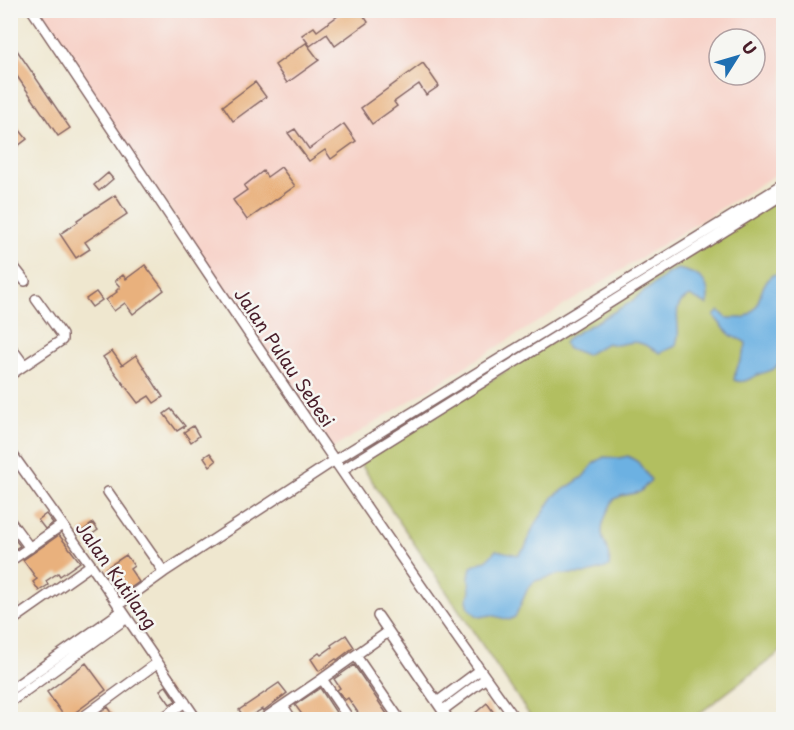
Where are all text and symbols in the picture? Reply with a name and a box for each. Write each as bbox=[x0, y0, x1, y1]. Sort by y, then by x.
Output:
north arrow bbox=[707, 27, 767, 87]
text: U bbox=[737, 35, 763, 59]
street label: Jalan Pulau Sebesi bbox=[228, 282, 342, 432]
street label: Jalan Kutilang bbox=[70, 516, 164, 634]

